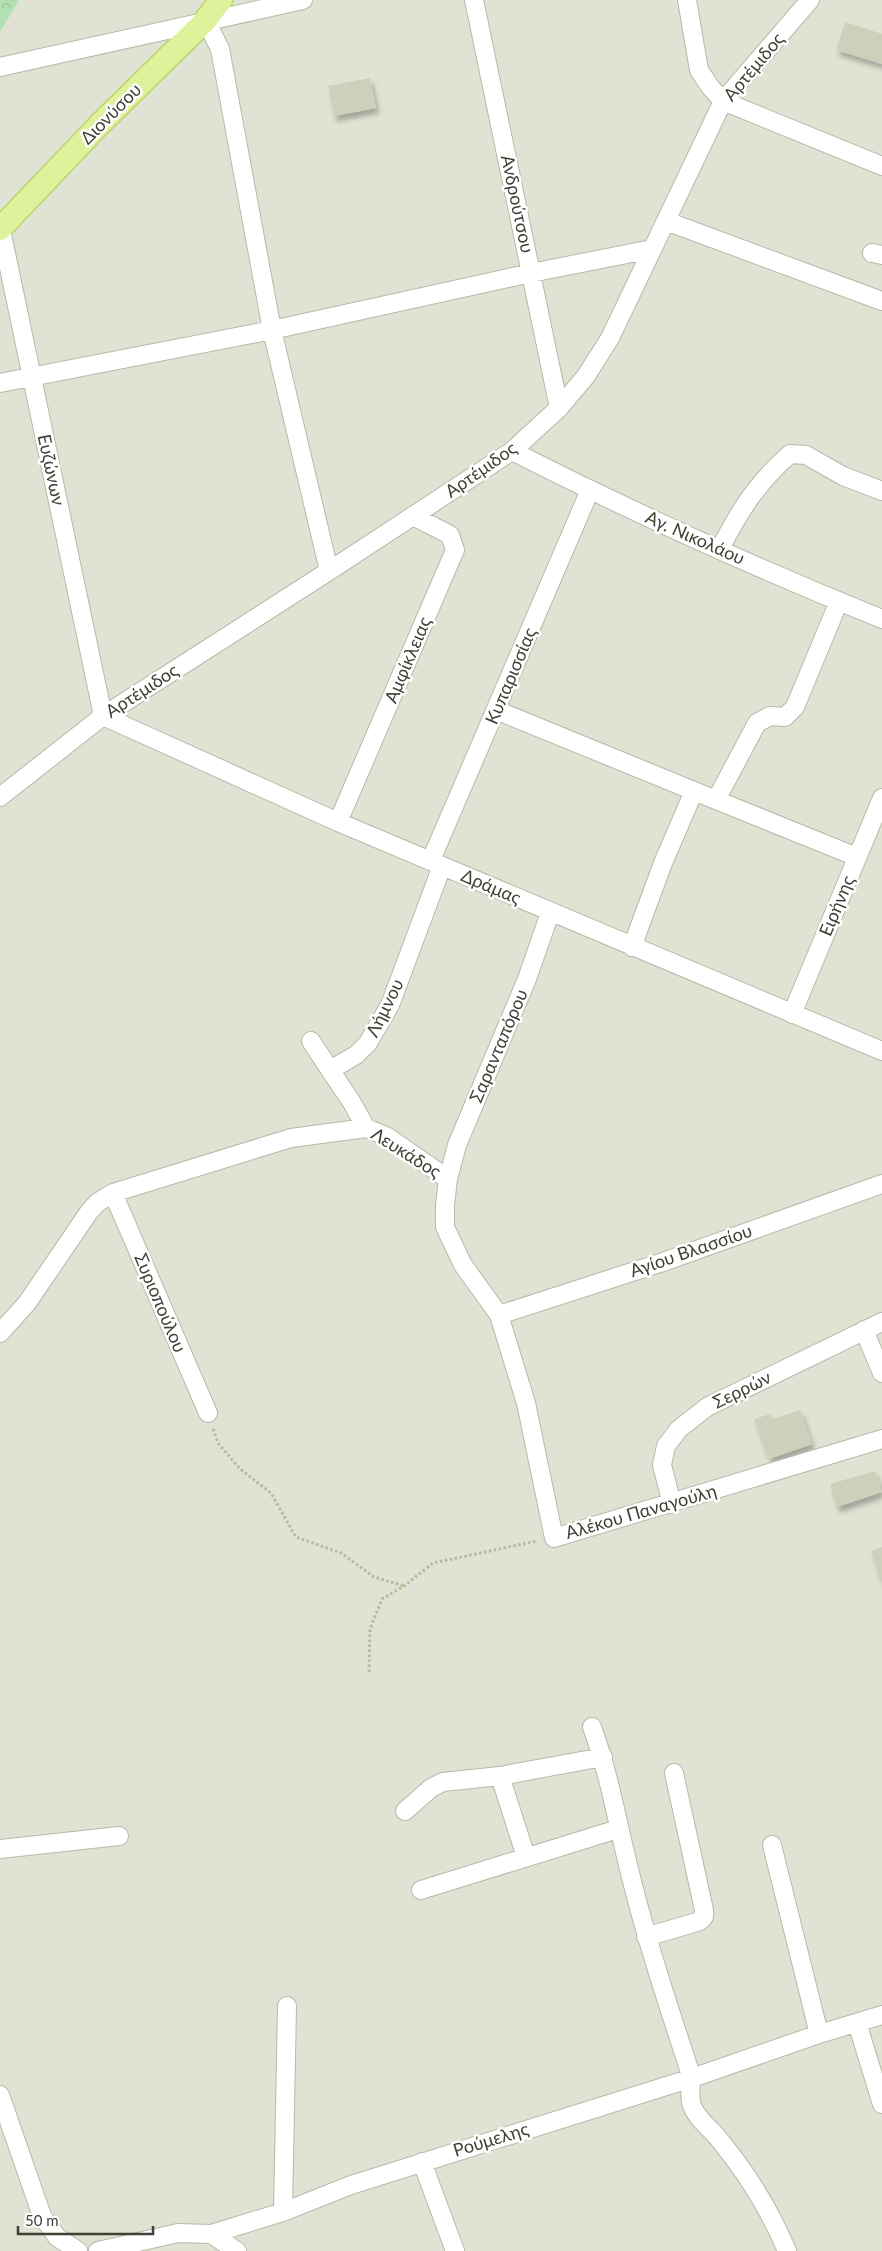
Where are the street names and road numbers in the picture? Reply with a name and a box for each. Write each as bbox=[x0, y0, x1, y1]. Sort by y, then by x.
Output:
street label: Αρτέμιδος bbox=[718, 27, 789, 105]
street label: Διονύσου bbox=[75, 78, 145, 148]
street label: Ανδρούτσου bbox=[497, 153, 539, 255]
street label: Ευζώνων bbox=[34, 432, 70, 507]
street label: Αρτέμιδος bbox=[440, 436, 521, 502]
street label: Αγ. Νικολάου bbox=[642, 505, 748, 569]
street label: Αμφίκλειας bbox=[379, 613, 435, 706]
street label: Κυπαρισσίας bbox=[480, 623, 541, 727]
street label: Αρτέμιδος bbox=[101, 658, 183, 722]
street label: Δράμας bbox=[458, 864, 525, 909]
street label: Ειρήνης bbox=[814, 872, 859, 939]
street label: Λήμνου bbox=[361, 975, 408, 1040]
street label: Σαρανταπόρου bbox=[464, 986, 532, 1106]
street label: Λευκάδος bbox=[368, 1122, 446, 1182]
street label: Αγίου Βλασσίου bbox=[627, 1219, 755, 1281]
street label: Συριοπούλου bbox=[130, 1250, 192, 1355]
street label: Σερρών bbox=[709, 1366, 774, 1413]
street label: Αλέκου Παναγούλη bbox=[563, 1479, 719, 1543]
street label: Ρούμελης bbox=[450, 2117, 532, 2161]

